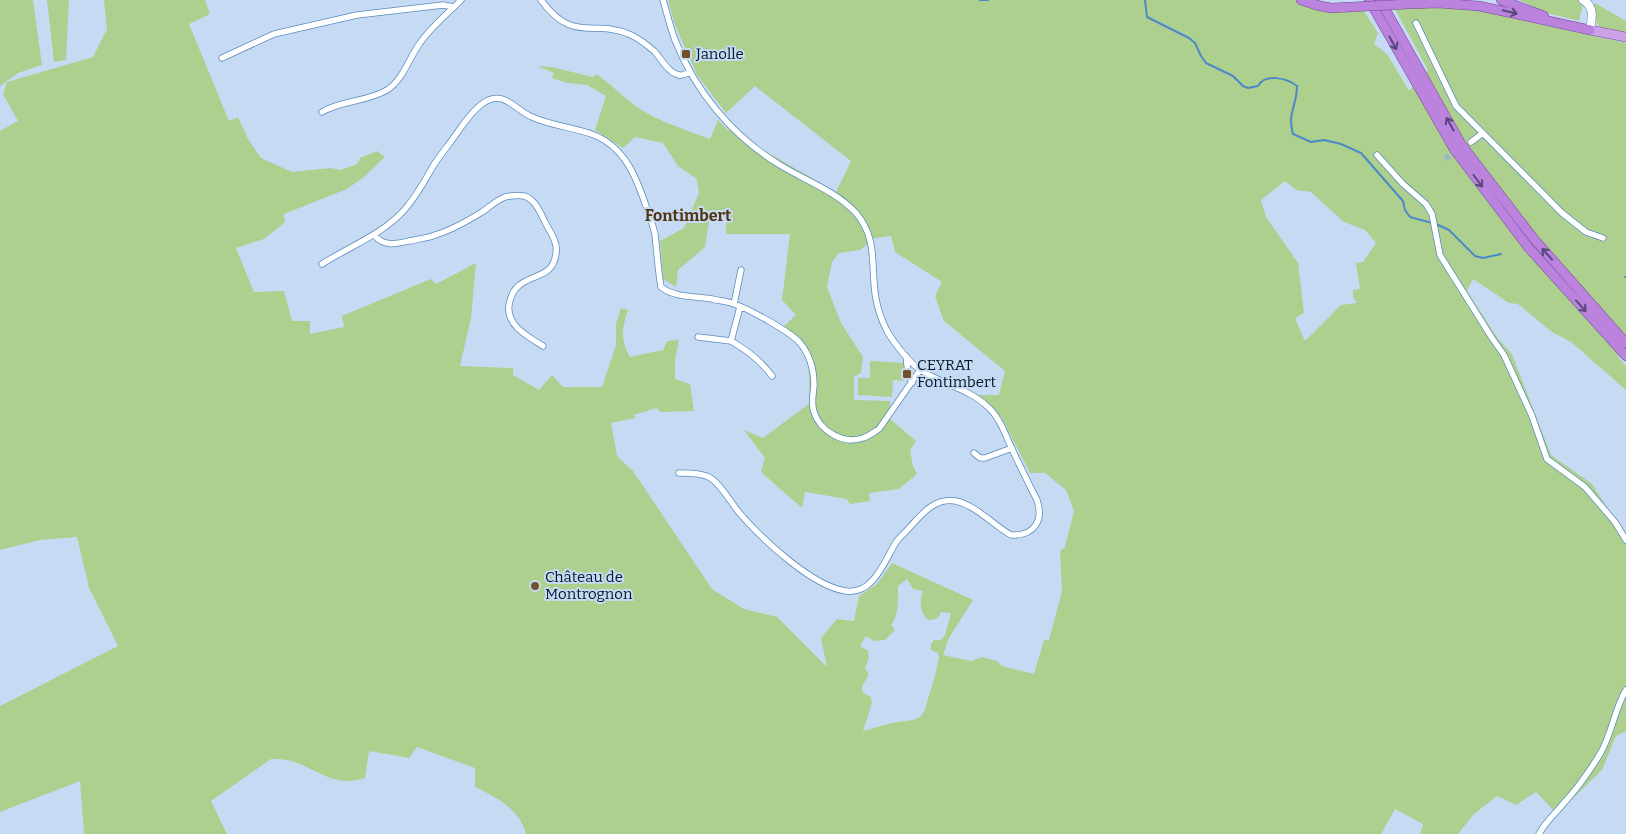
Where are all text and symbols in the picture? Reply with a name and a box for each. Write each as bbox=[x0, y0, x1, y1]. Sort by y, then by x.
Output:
one-way arrow bbox=[1501, 8, 1517, 17]
one-way arrow bbox=[1388, 35, 1398, 50]
place label: Janolle bbox=[695, 45, 744, 63]
marker: Janolle bbox=[680, 48, 692, 60]
one-way arrow bbox=[1444, 117, 1454, 132]
one-way arrow bbox=[1473, 174, 1483, 188]
district label: Fontimbert bbox=[645, 206, 732, 225]
one-way arrow bbox=[1541, 248, 1553, 261]
one-way arrow bbox=[1575, 300, 1587, 313]
place label: CEYRAT Fontimbert bbox=[917, 356, 997, 391]
marker: CEYRAT Fontimbert bbox=[901, 368, 913, 380]
place label: Château de Montrognon bbox=[545, 568, 633, 603]
marker: Château de Montrognon bbox=[529, 580, 541, 592]

